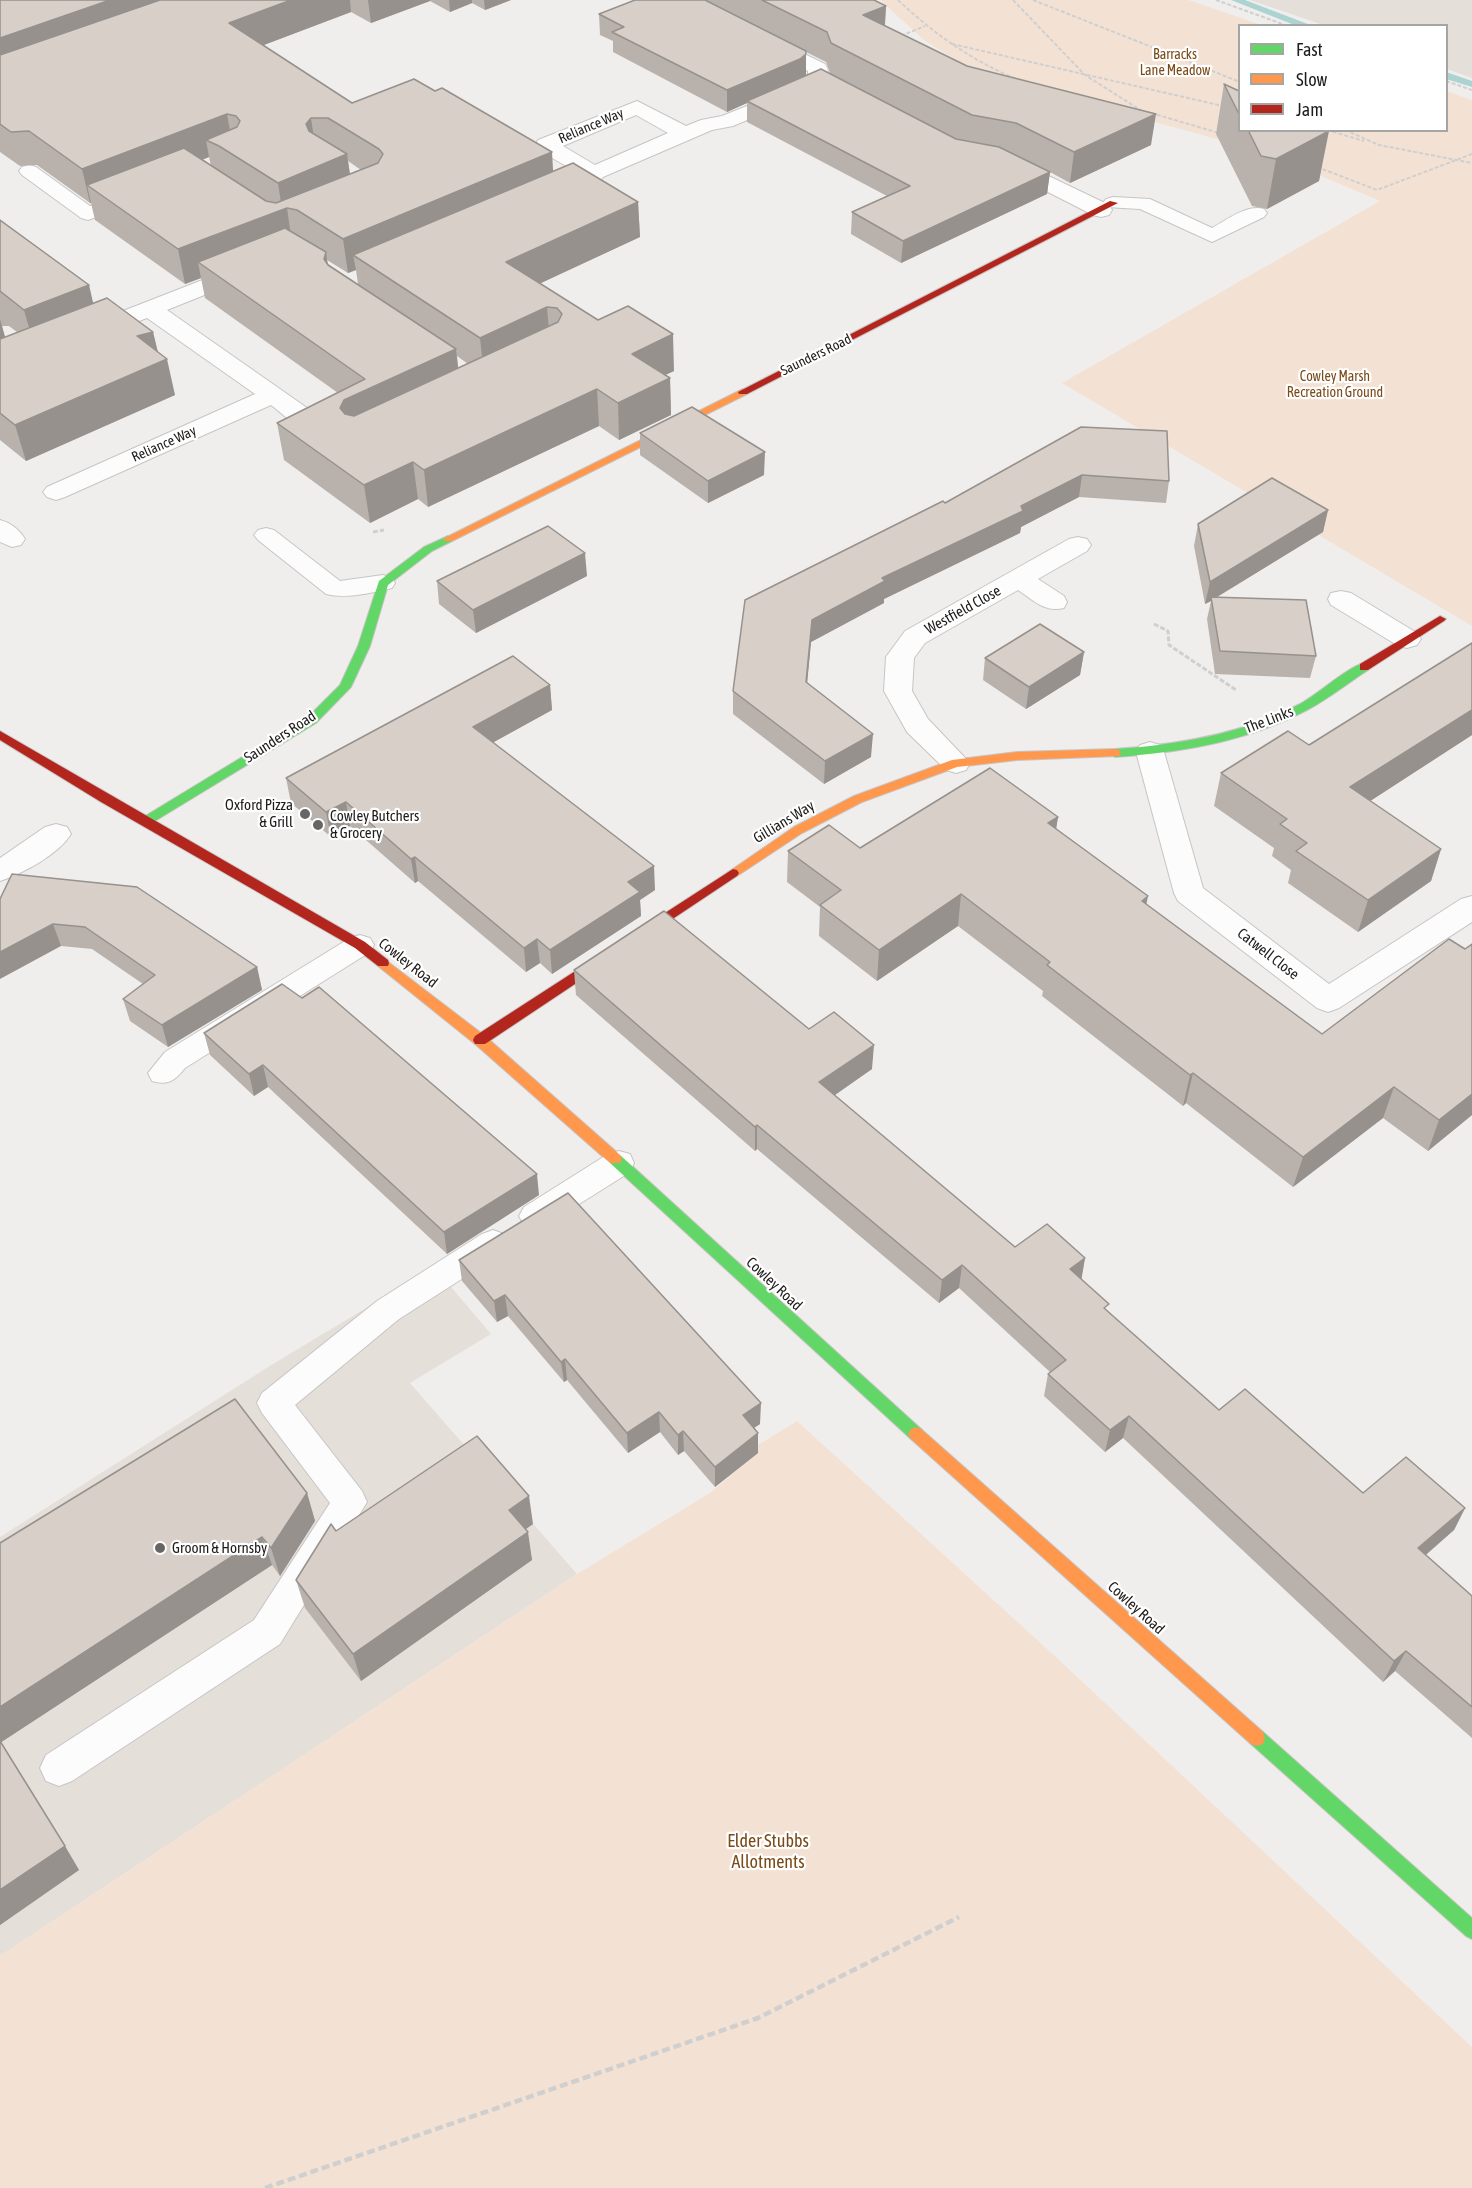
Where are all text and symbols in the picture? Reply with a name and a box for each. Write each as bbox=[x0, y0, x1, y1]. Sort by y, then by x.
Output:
legend bbox=[1238, 24, 1448, 132]
text: Fast bbox=[1296, 39, 1323, 60]
park label: Barracks Lane Meadow bbox=[1140, 47, 1210, 80]
text: Slow bbox=[1296, 69, 1327, 90]
text: Jam bbox=[1296, 99, 1323, 120]
street label: Reliance Way bbox=[556, 105, 626, 147]
street label: Saunders Road bbox=[778, 331, 854, 379]
park label: Cowley Marsh Recreation Ground bbox=[1287, 369, 1383, 402]
street label: Reliance Way bbox=[129, 422, 199, 466]
street label: Westfield Close bbox=[922, 582, 1004, 638]
street label: The Links bbox=[1242, 702, 1296, 738]
street label: Saunders Road bbox=[241, 707, 319, 767]
place label: Oxford Pizza & Grill bbox=[225, 796, 293, 831]
street label: Gillians Way bbox=[750, 797, 818, 847]
marker: Oxford Pizza & Grill bbox=[298, 807, 312, 821]
place label: Cowley Butchers & Grocery bbox=[330, 807, 419, 842]
marker: Cowley Butchers & Grocery bbox=[311, 818, 325, 832]
street label: Catwell Close bbox=[1234, 924, 1302, 984]
street label: Cowley Road bbox=[375, 934, 441, 992]
street label: Cowley Road bbox=[742, 1254, 806, 1314]
place label: Groom & Hornsby bbox=[172, 1539, 267, 1557]
marker: Groom & Hornsby bbox=[153, 1541, 167, 1555]
street label: Cowley Road bbox=[1104, 1578, 1168, 1638]
park label: Elder Stubbs Allotments bbox=[727, 1830, 809, 1872]

